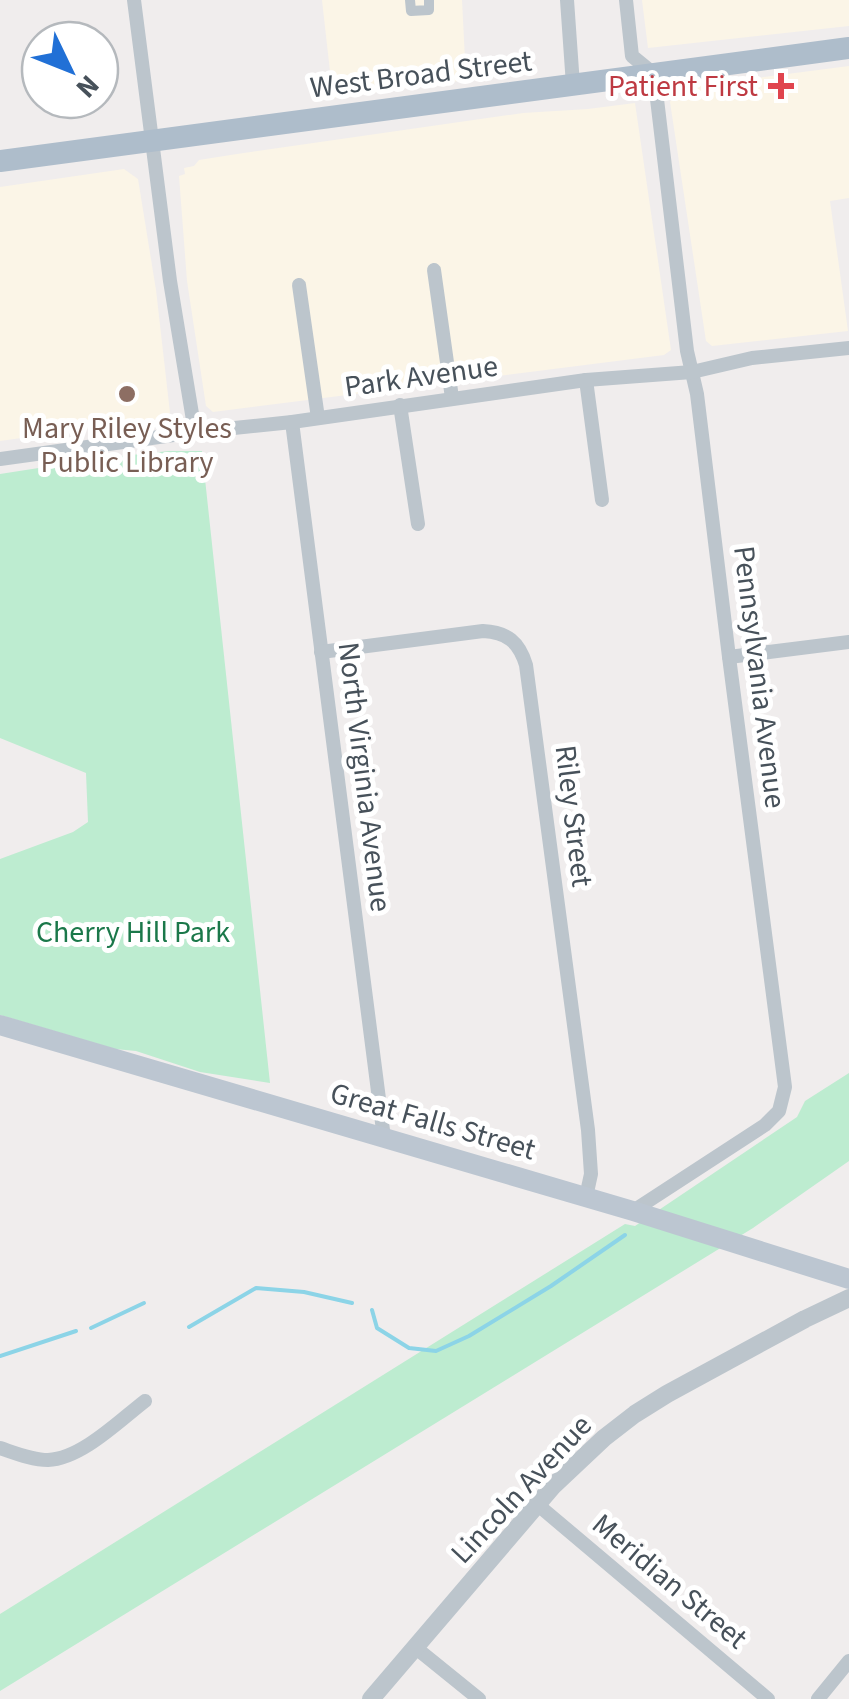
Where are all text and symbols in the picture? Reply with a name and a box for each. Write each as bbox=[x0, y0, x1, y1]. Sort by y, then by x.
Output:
north arrow bbox=[20, 20, 120, 120]
street label: West Broad Street bbox=[308, 40, 534, 109]
place label: Patient First bbox=[608, 65, 758, 108]
text: N bbox=[67, 66, 109, 107]
marker: Patient First bbox=[768, 73, 794, 99]
street label: Park Avenue bbox=[342, 344, 501, 409]
marker: Mary Riley Styles Public Library bbox=[116, 383, 138, 405]
place label: Mary Riley Styles Public Library bbox=[22, 407, 232, 484]
street label: Pennsylvania Avenue bbox=[722, 543, 797, 811]
street label: North Virginia Avenue bbox=[327, 640, 402, 914]
street label: Riley Street bbox=[543, 743, 604, 889]
park label: Cherry Hill Park bbox=[36, 911, 230, 954]
street label: Great Falls Street bbox=[325, 1072, 541, 1171]
street label: Lincoln Avenue bbox=[441, 1405, 602, 1574]
street label: Meridian Street bbox=[583, 1503, 757, 1659]

